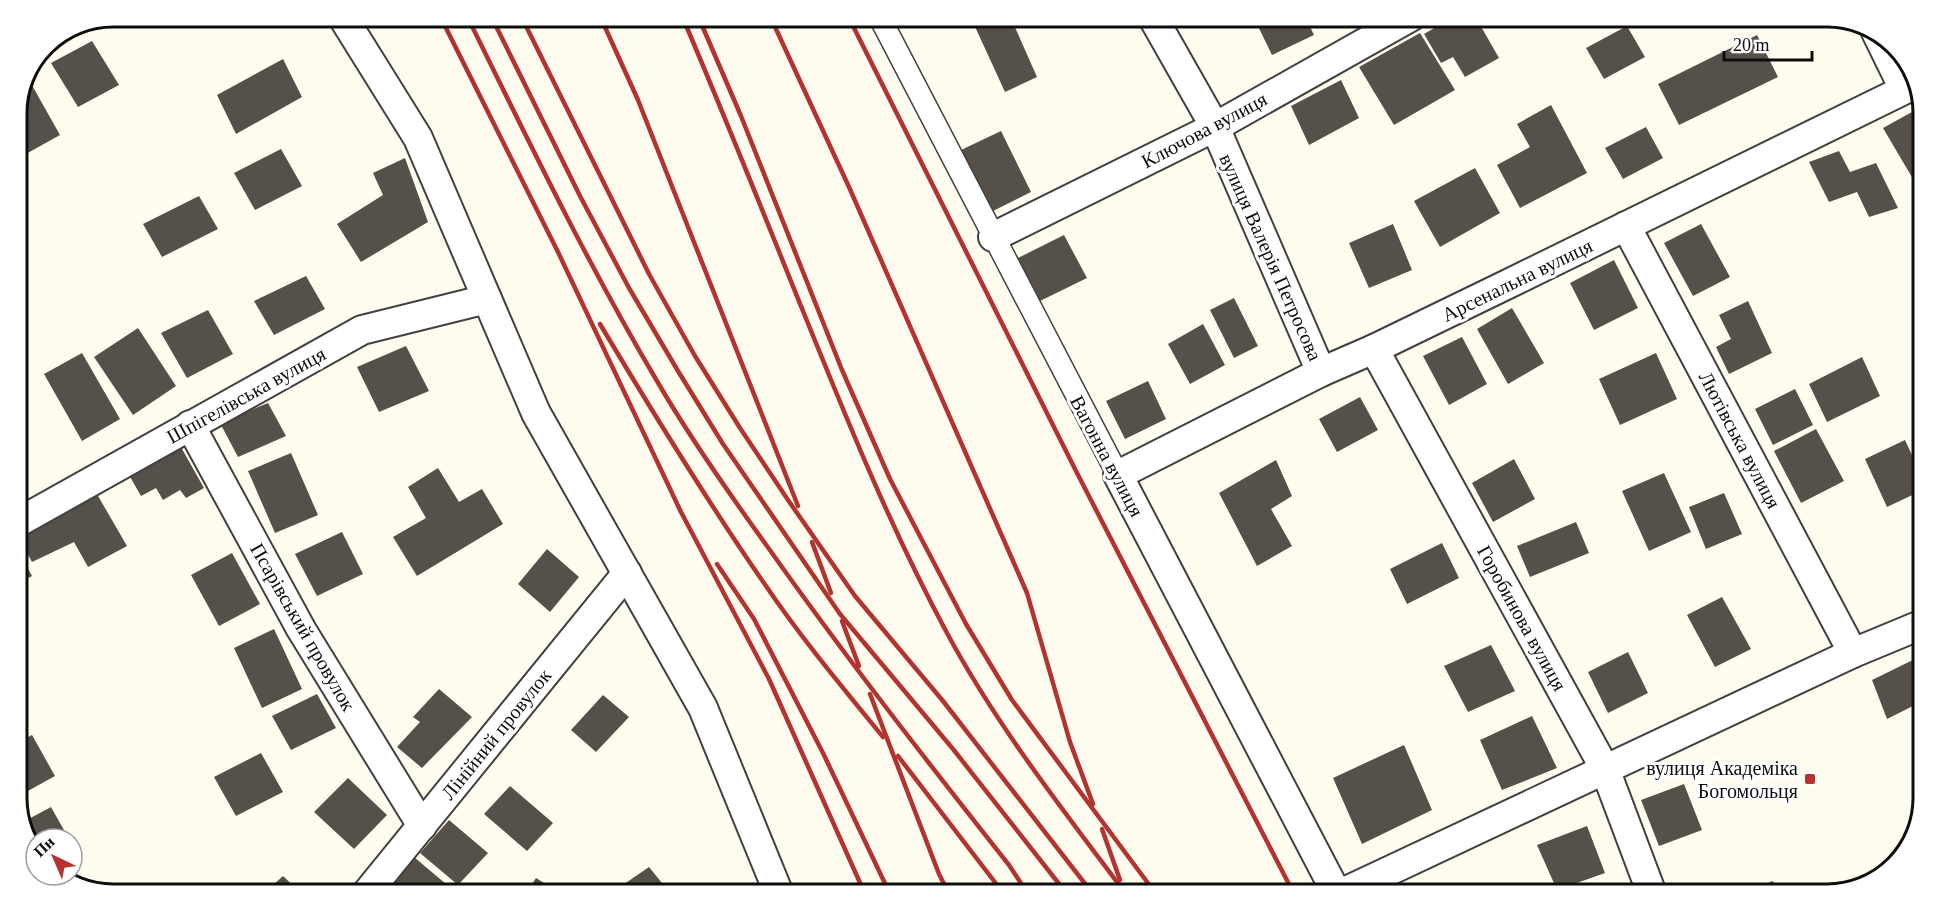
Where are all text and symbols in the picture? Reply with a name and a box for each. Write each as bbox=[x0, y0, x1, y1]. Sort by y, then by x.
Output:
scale bar bbox=[1724, 24, 1812, 62]
text: 20 m bbox=[1733, 35, 1770, 55]
street label: Ключова вулиця bbox=[1137, 88, 1271, 173]
street label: вулиця Валерія Петросова bbox=[1214, 150, 1327, 364]
street label: Арсенальна вулиця bbox=[1438, 234, 1596, 327]
street label: Шпігелівська вулиця bbox=[163, 342, 330, 449]
street label: Лютівська вулиця bbox=[1694, 368, 1785, 513]
street label: Вагонна вулиця bbox=[1065, 392, 1148, 521]
street label: Псарівський провулок bbox=[245, 539, 360, 715]
street label: Горобинова вулиця bbox=[1472, 541, 1571, 695]
street label: Лінійний провулок bbox=[437, 664, 556, 804]
place label: вулиця Академіка Богомольця bbox=[1646, 757, 1798, 803]
marker: вулиця Академіка Богомольця bbox=[1803, 772, 1817, 786]
north arrow bbox=[24, 827, 84, 887]
text: Пн bbox=[30, 833, 58, 860]

